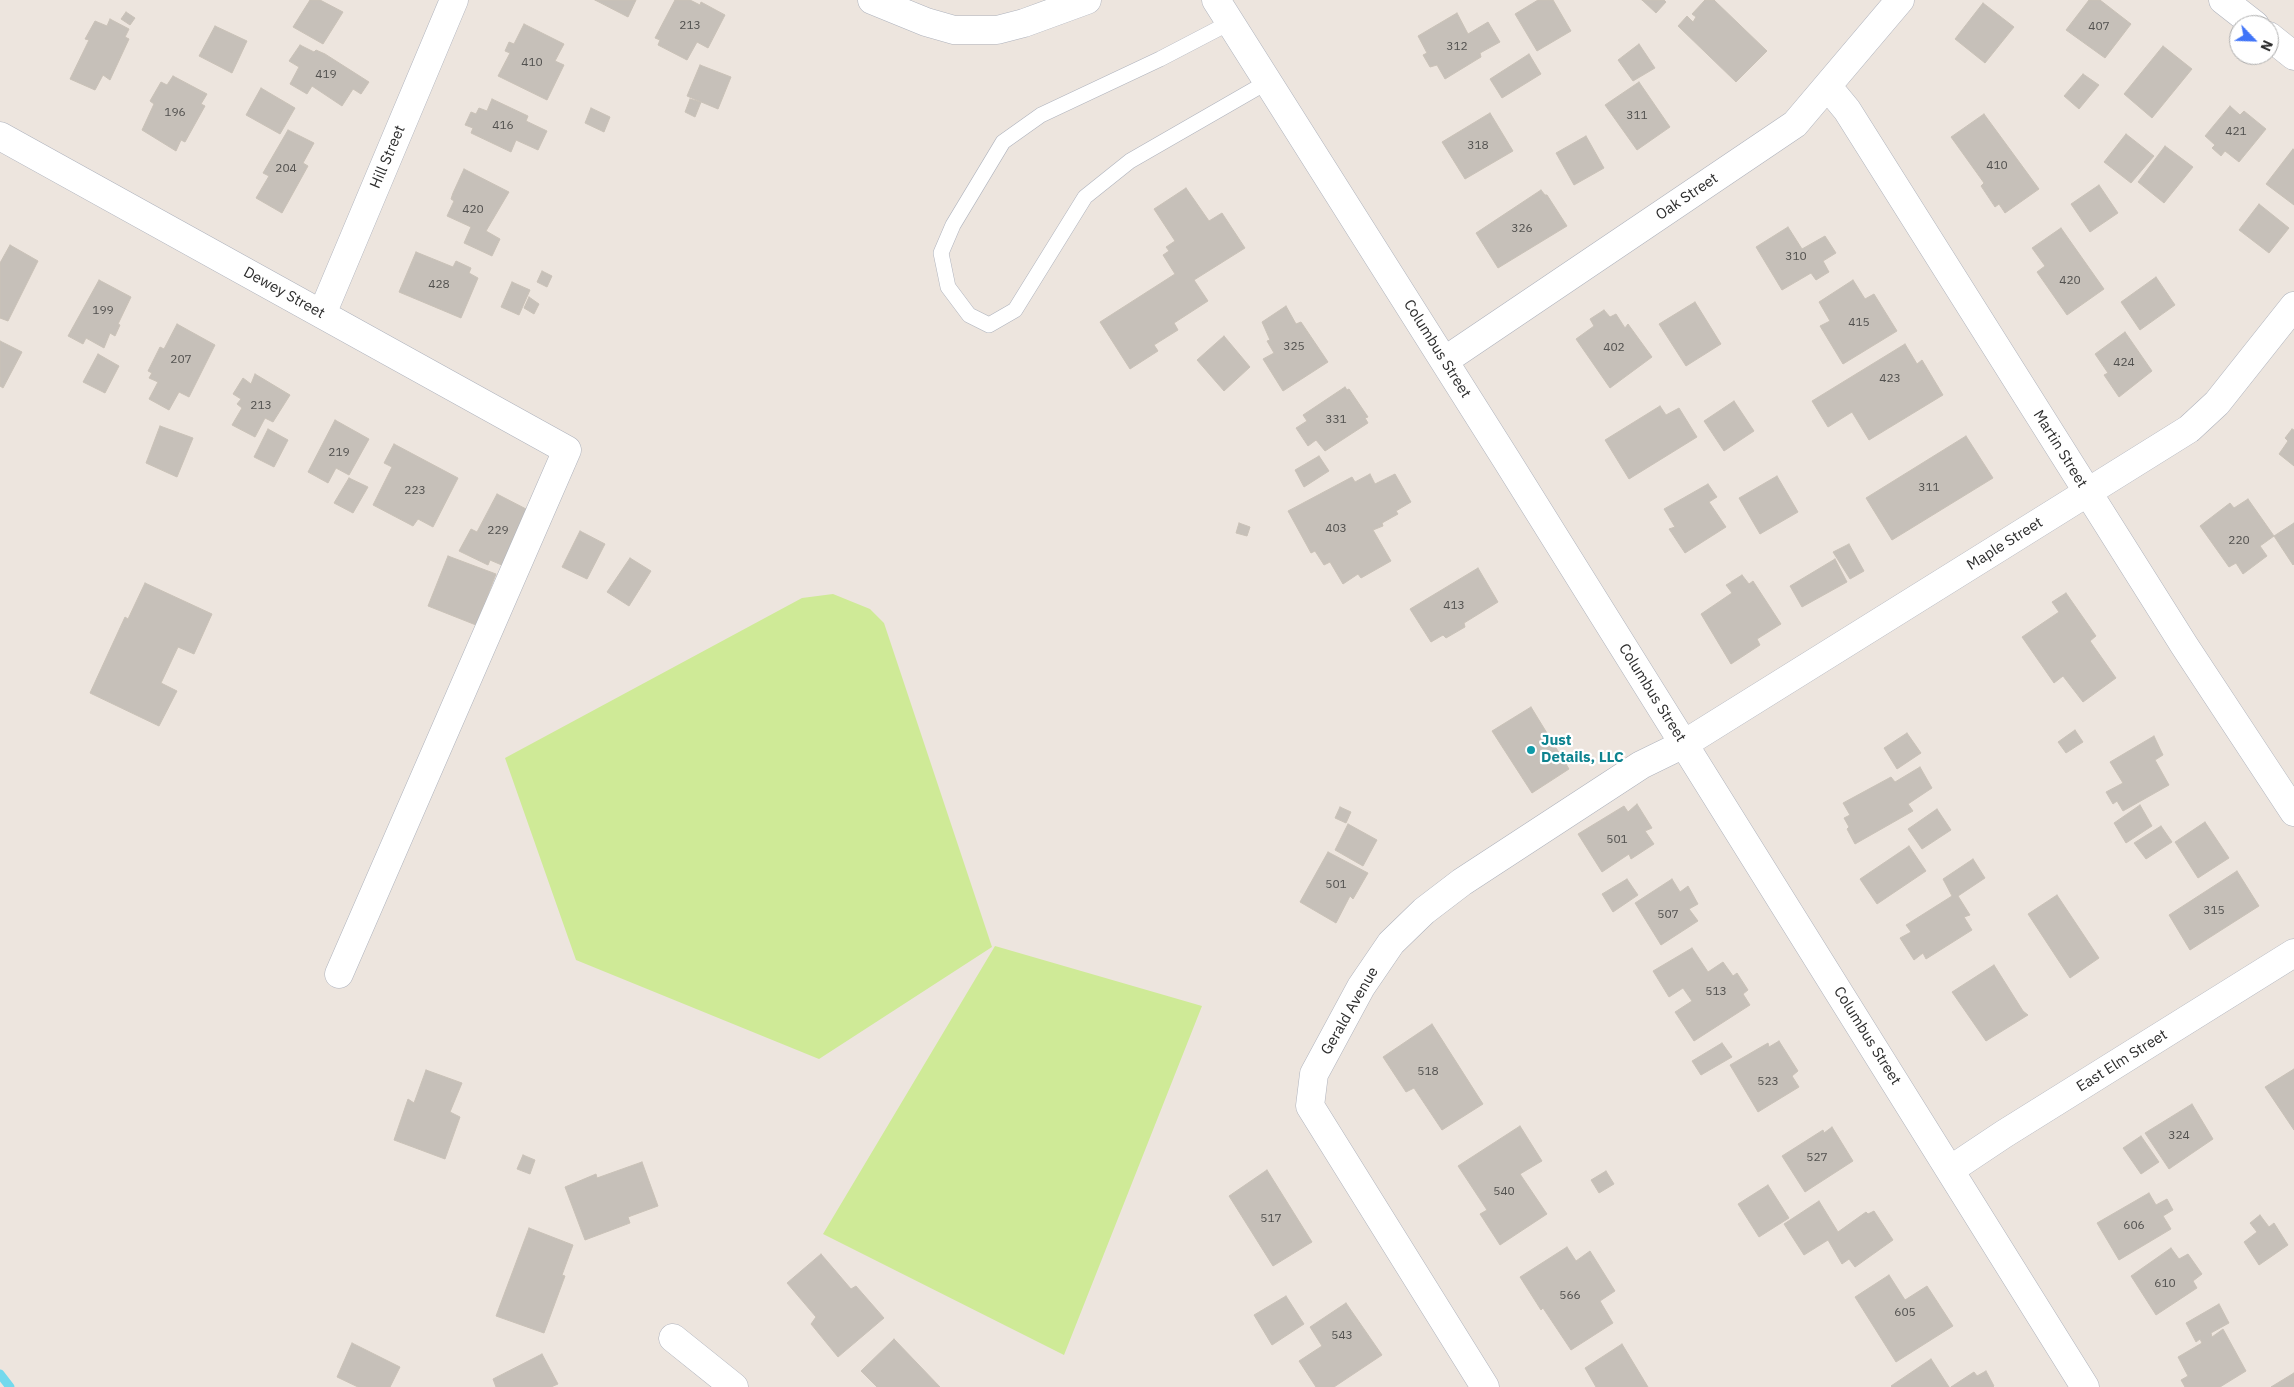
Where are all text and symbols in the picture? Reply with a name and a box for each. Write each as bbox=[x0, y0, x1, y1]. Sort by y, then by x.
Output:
north arrow bbox=[2229, 15, 2279, 65]
house number: 213 bbox=[679, 19, 701, 33]
house number: 407 bbox=[2088, 20, 2110, 34]
text: N bbox=[2257, 37, 2277, 54]
house number: 312 bbox=[1446, 40, 1468, 54]
house number: 410 bbox=[521, 56, 543, 70]
house number: 419 bbox=[315, 68, 337, 82]
house number: 196 bbox=[164, 106, 186, 120]
house number: 311 bbox=[1626, 109, 1648, 123]
house number: 416 bbox=[492, 119, 514, 133]
street label: Hill Street bbox=[367, 123, 409, 191]
house number: 421 bbox=[2225, 125, 2247, 139]
house number: 318 bbox=[1467, 139, 1489, 153]
house number: 410 bbox=[1986, 159, 2008, 173]
house number: 204 bbox=[275, 162, 297, 176]
street label: Oak Street bbox=[1652, 170, 1722, 224]
house number: 420 bbox=[462, 203, 484, 217]
house number: 326 bbox=[1511, 222, 1533, 236]
house number: 310 bbox=[1785, 250, 1807, 264]
street label: Dewey Street bbox=[240, 263, 328, 323]
house number: 420 bbox=[2059, 274, 2081, 288]
house number: 428 bbox=[428, 278, 450, 292]
street label: Columbus Street bbox=[1400, 296, 1474, 402]
house number: 199 bbox=[92, 304, 114, 318]
house number: 415 bbox=[1848, 316, 1870, 330]
house number: 325 bbox=[1283, 340, 1305, 354]
house number: 402 bbox=[1603, 341, 1625, 355]
house number: 207 bbox=[170, 353, 192, 367]
house number: 424 bbox=[2113, 356, 2135, 370]
house number: 423 bbox=[1879, 372, 1901, 386]
house number: 213 bbox=[250, 399, 272, 413]
street label: Martin Street bbox=[2029, 407, 2091, 491]
house number: 331 bbox=[1325, 413, 1347, 427]
house number: 219 bbox=[328, 446, 350, 460]
house number: 311 bbox=[1918, 481, 1940, 495]
house number: 223 bbox=[404, 484, 426, 498]
street label: Maple Street bbox=[1964, 514, 2046, 574]
house number: 403 bbox=[1325, 522, 1347, 536]
house number: 229 bbox=[487, 524, 509, 538]
house number: 220 bbox=[2228, 534, 2250, 548]
house number: 413 bbox=[1443, 599, 1465, 613]
street label: Columbus Street bbox=[1615, 640, 1689, 746]
place label: Just Details, LLC bbox=[1541, 732, 1624, 767]
marker: Just Details, LLC bbox=[1525, 744, 1537, 756]
house number: 501 bbox=[1606, 833, 1628, 847]
house number: 501 bbox=[1325, 878, 1347, 892]
house number: 315 bbox=[2203, 904, 2225, 918]
house number: 507 bbox=[1657, 908, 1679, 922]
street label: Gerald Avenue bbox=[1318, 964, 1382, 1058]
street label: Columbus Street bbox=[1830, 983, 1904, 1089]
house number: 513 bbox=[1705, 985, 1727, 999]
street label: East Elm Street bbox=[2073, 1026, 2171, 1096]
house number: 518 bbox=[1417, 1065, 1439, 1079]
house number: 523 bbox=[1757, 1075, 1779, 1089]
house number: 324 bbox=[2168, 1129, 2190, 1143]
house number: 527 bbox=[1806, 1151, 1828, 1165]
house number: 540 bbox=[1493, 1185, 1515, 1199]
house number: 517 bbox=[1260, 1212, 1282, 1226]
house number: 606 bbox=[2123, 1219, 2145, 1233]
house number: 610 bbox=[2154, 1277, 2176, 1291]
house number: 566 bbox=[1559, 1289, 1581, 1303]
house number: 605 bbox=[1894, 1306, 1916, 1320]
house number: 543 bbox=[1331, 1329, 1353, 1343]

